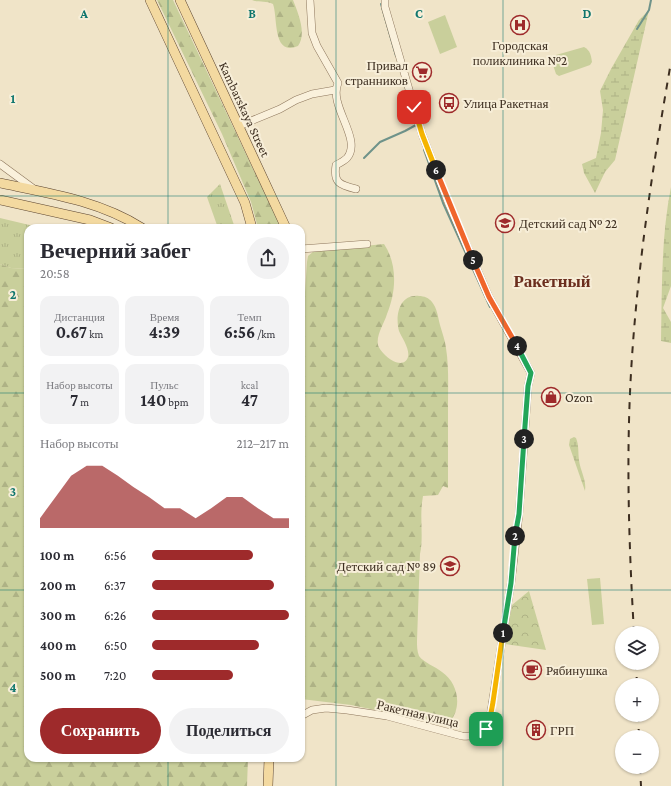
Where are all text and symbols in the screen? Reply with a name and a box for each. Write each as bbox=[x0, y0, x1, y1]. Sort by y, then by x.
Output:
text: A bbox=[79, 6, 88, 21]
text: B bbox=[248, 6, 256, 21]
text: C bbox=[415, 6, 423, 21]
text: D bbox=[583, 6, 592, 21]
hospital icon: Городская поликлиника №2 bbox=[509, 14, 531, 36]
place label: Городская поликлиника №2 bbox=[473, 38, 567, 68]
place label: Привал странников bbox=[345, 58, 409, 88]
street label: Kambarskaya Street bbox=[216, 59, 273, 160]
supermarket icon: Привал странников bbox=[411, 61, 433, 83]
pin bbox=[397, 90, 431, 124]
text: 1 bbox=[11, 91, 16, 106]
bus stop icon: Улица Ракетная bbox=[438, 92, 460, 114]
icon: check bbox=[403, 96, 425, 118]
place label: Улица Ракетная bbox=[463, 96, 549, 111]
pin: 6 bbox=[426, 160, 446, 180]
text: 6 bbox=[433, 164, 439, 176]
school or university icon: Детский сад № 22 bbox=[494, 212, 516, 234]
place label: Детский сад № 22 bbox=[519, 216, 617, 231]
button: share bbox=[247, 237, 289, 279]
text: Вечерний забег bbox=[40, 238, 191, 263]
pin: 5 bbox=[463, 250, 483, 270]
text: 5 bbox=[470, 254, 476, 266]
text: 20:58 bbox=[40, 266, 70, 281]
district label: Ракетный bbox=[513, 272, 591, 291]
text: 2 bbox=[10, 287, 17, 302]
text: Дистанция bbox=[54, 311, 105, 323]
text: Время bbox=[150, 311, 179, 323]
text: Темп bbox=[237, 311, 262, 323]
text: 0.67 bbox=[56, 323, 87, 342]
text: 4:39 bbox=[149, 323, 180, 342]
text: 6:56 bbox=[224, 323, 255, 342]
text: km bbox=[87, 328, 103, 340]
text: /km bbox=[255, 328, 275, 340]
pin: 4 bbox=[507, 336, 527, 356]
text: 4 bbox=[514, 340, 520, 352]
text: Набор высоты bbox=[46, 379, 113, 391]
text: Пульс bbox=[150, 379, 179, 391]
text: kcal bbox=[241, 379, 258, 391]
shop icon: Ozon bbox=[540, 386, 562, 408]
place label: Ozon bbox=[565, 390, 593, 405]
text: 7 bbox=[70, 391, 78, 410]
text: 140 bbox=[140, 391, 166, 410]
text: 47 bbox=[241, 391, 258, 410]
text: m bbox=[78, 396, 89, 408]
text: bpm bbox=[166, 396, 189, 408]
pin: 3 bbox=[514, 429, 534, 449]
text: 3 bbox=[521, 433, 527, 445]
text: Набор высоты bbox=[40, 436, 119, 451]
text: 212–217 m bbox=[237, 436, 289, 451]
text: 3 bbox=[10, 484, 16, 499]
pin: 2 bbox=[505, 526, 525, 546]
text: 2 bbox=[512, 530, 518, 542]
text: 100 m bbox=[40, 548, 74, 563]
text: 6:56 bbox=[104, 548, 126, 563]
school or university icon: Детский сад № 89 bbox=[439, 555, 461, 577]
place label: Детский сад № 89 bbox=[337, 559, 436, 574]
text: 200 m bbox=[40, 578, 76, 593]
text: 6:37 bbox=[104, 578, 126, 593]
text: 300 m bbox=[40, 608, 76, 623]
text: 6:26 bbox=[104, 608, 126, 623]
pin: 1 bbox=[493, 623, 513, 643]
map controls bbox=[615, 626, 659, 774]
button: layers bbox=[615, 626, 659, 670]
text: 1 bbox=[501, 627, 505, 639]
text: 400 m bbox=[40, 638, 76, 653]
text: 6:50 bbox=[104, 638, 127, 653]
cafe icon: Рябинушка bbox=[521, 659, 543, 681]
place label: Рябинушка bbox=[546, 663, 608, 678]
text: 500 m bbox=[40, 668, 76, 683]
text: 7:20 bbox=[104, 668, 126, 683]
button: + bbox=[615, 678, 659, 722]
text: 4 bbox=[9, 680, 17, 695]
street label: Ракетная улица bbox=[375, 697, 461, 730]
button: Сохранить bbox=[40, 708, 161, 754]
button: Поделиться bbox=[169, 708, 289, 754]
pin bbox=[469, 712, 503, 746]
icon: arrive bbox=[475, 718, 497, 740]
building icon: ГРП bbox=[525, 719, 547, 741]
place label: ГРП bbox=[550, 723, 574, 738]
button: − bbox=[615, 730, 659, 774]

